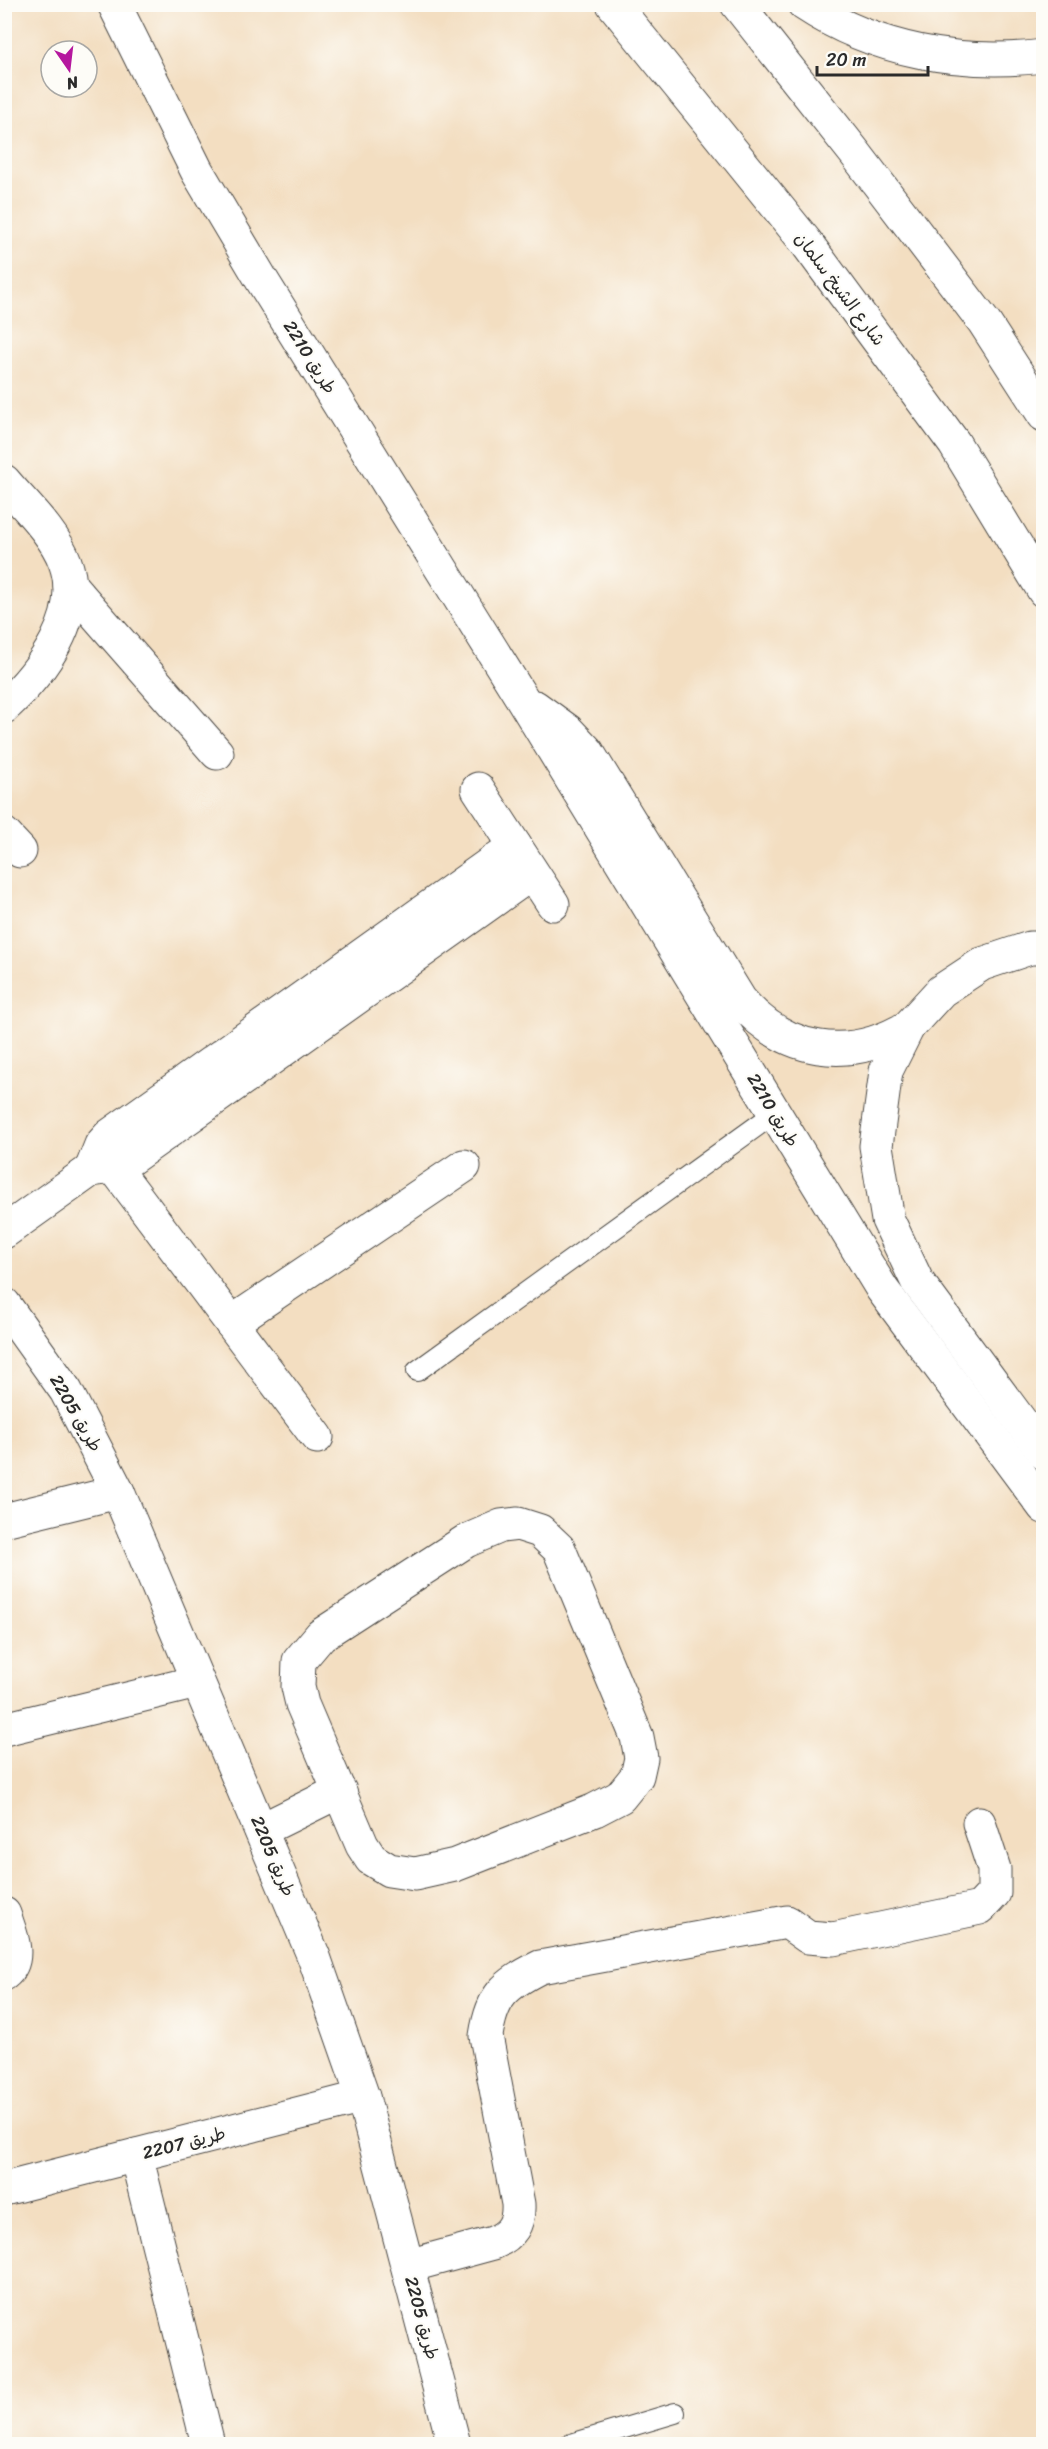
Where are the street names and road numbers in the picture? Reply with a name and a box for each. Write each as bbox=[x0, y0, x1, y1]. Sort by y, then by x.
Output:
street label: شارع الشيخ سلمان bbox=[786, 225, 894, 353]
street label: طريق 2210 bbox=[275, 314, 345, 400]
street label: طريق 2210 bbox=[738, 1066, 808, 1154]
street label: طريق 2205 bbox=[41, 1368, 111, 1458]
street label: طريق 2205 bbox=[242, 1810, 304, 1902]
street label: طريق 2207 bbox=[139, 2117, 229, 2169]
street label: طريق 2205 bbox=[395, 2272, 449, 2364]

